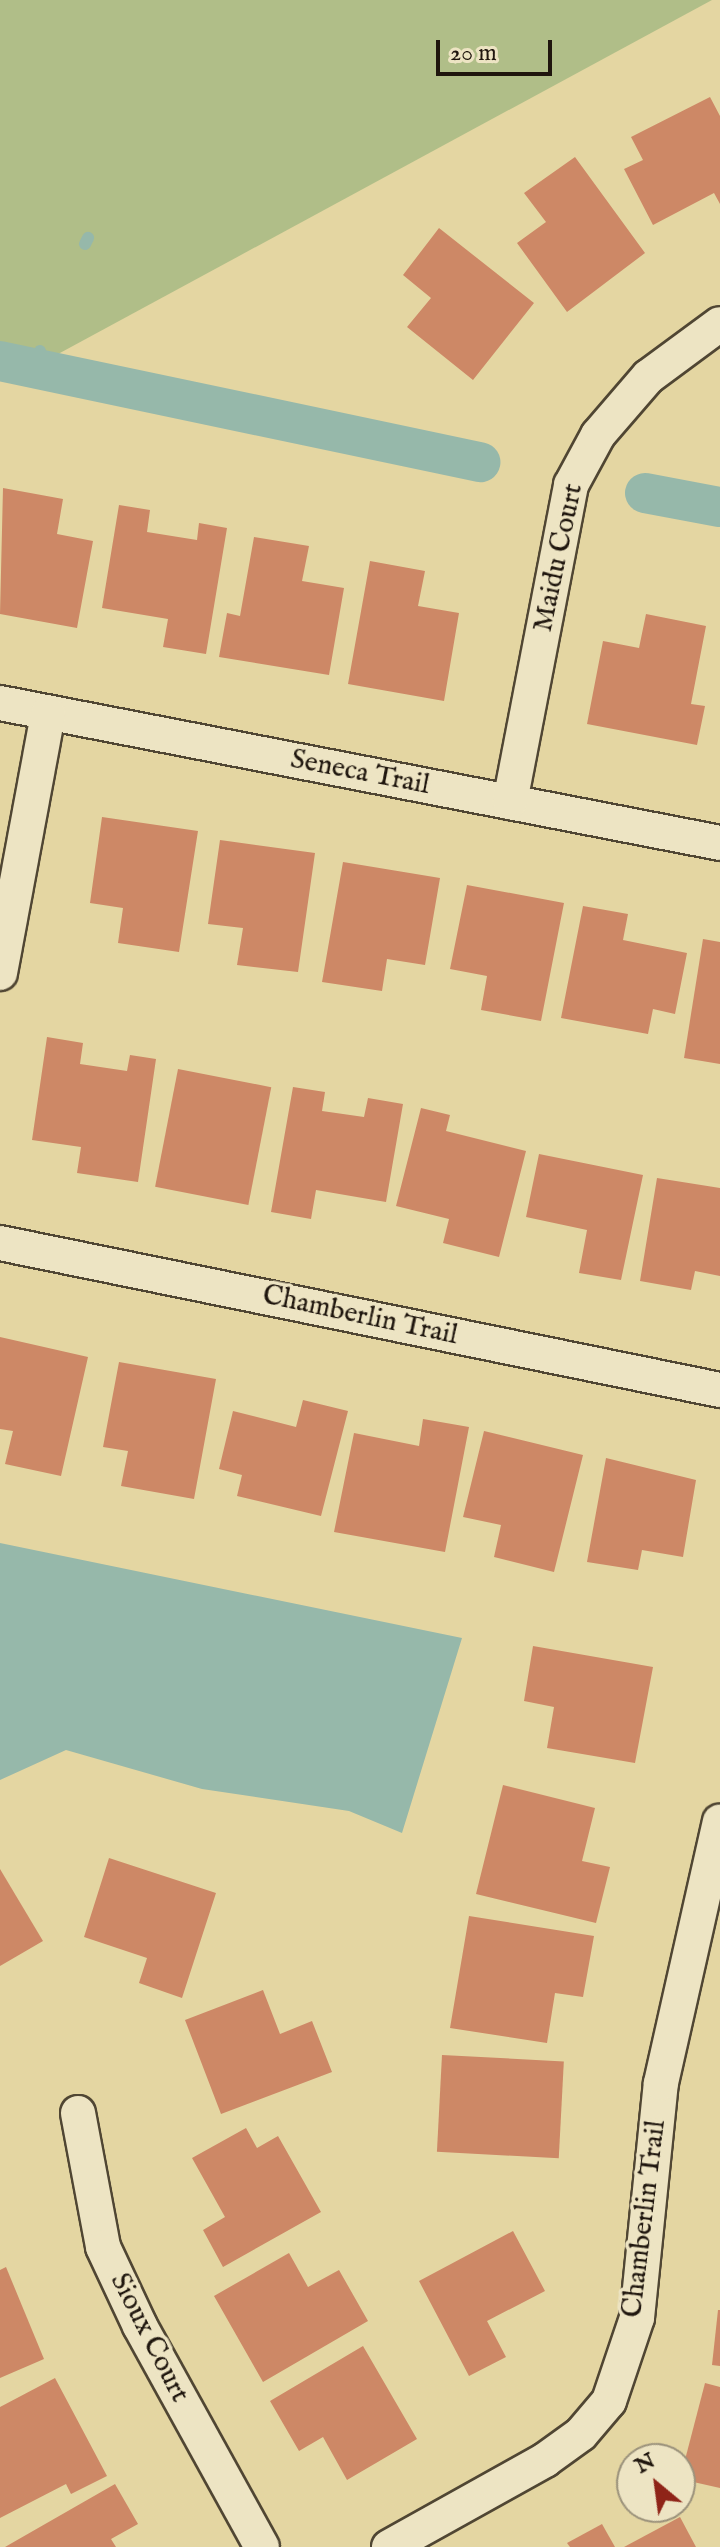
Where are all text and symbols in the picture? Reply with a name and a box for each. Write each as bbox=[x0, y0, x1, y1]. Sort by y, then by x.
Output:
scale bar bbox=[440, 24, 556, 74]
text: 20 m bbox=[450, 38, 497, 69]
street label: Maidu Court bbox=[527, 481, 591, 635]
street label: Seneca Trail bbox=[288, 743, 432, 803]
street label: Chamberlin Trail bbox=[259, 1279, 461, 1353]
street label: Chamberlin Trail bbox=[616, 2118, 674, 2320]
street label: Sioux Court bbox=[102, 2268, 196, 2408]
north arrow bbox=[616, 2443, 696, 2523]
text: N bbox=[630, 2447, 660, 2481]

